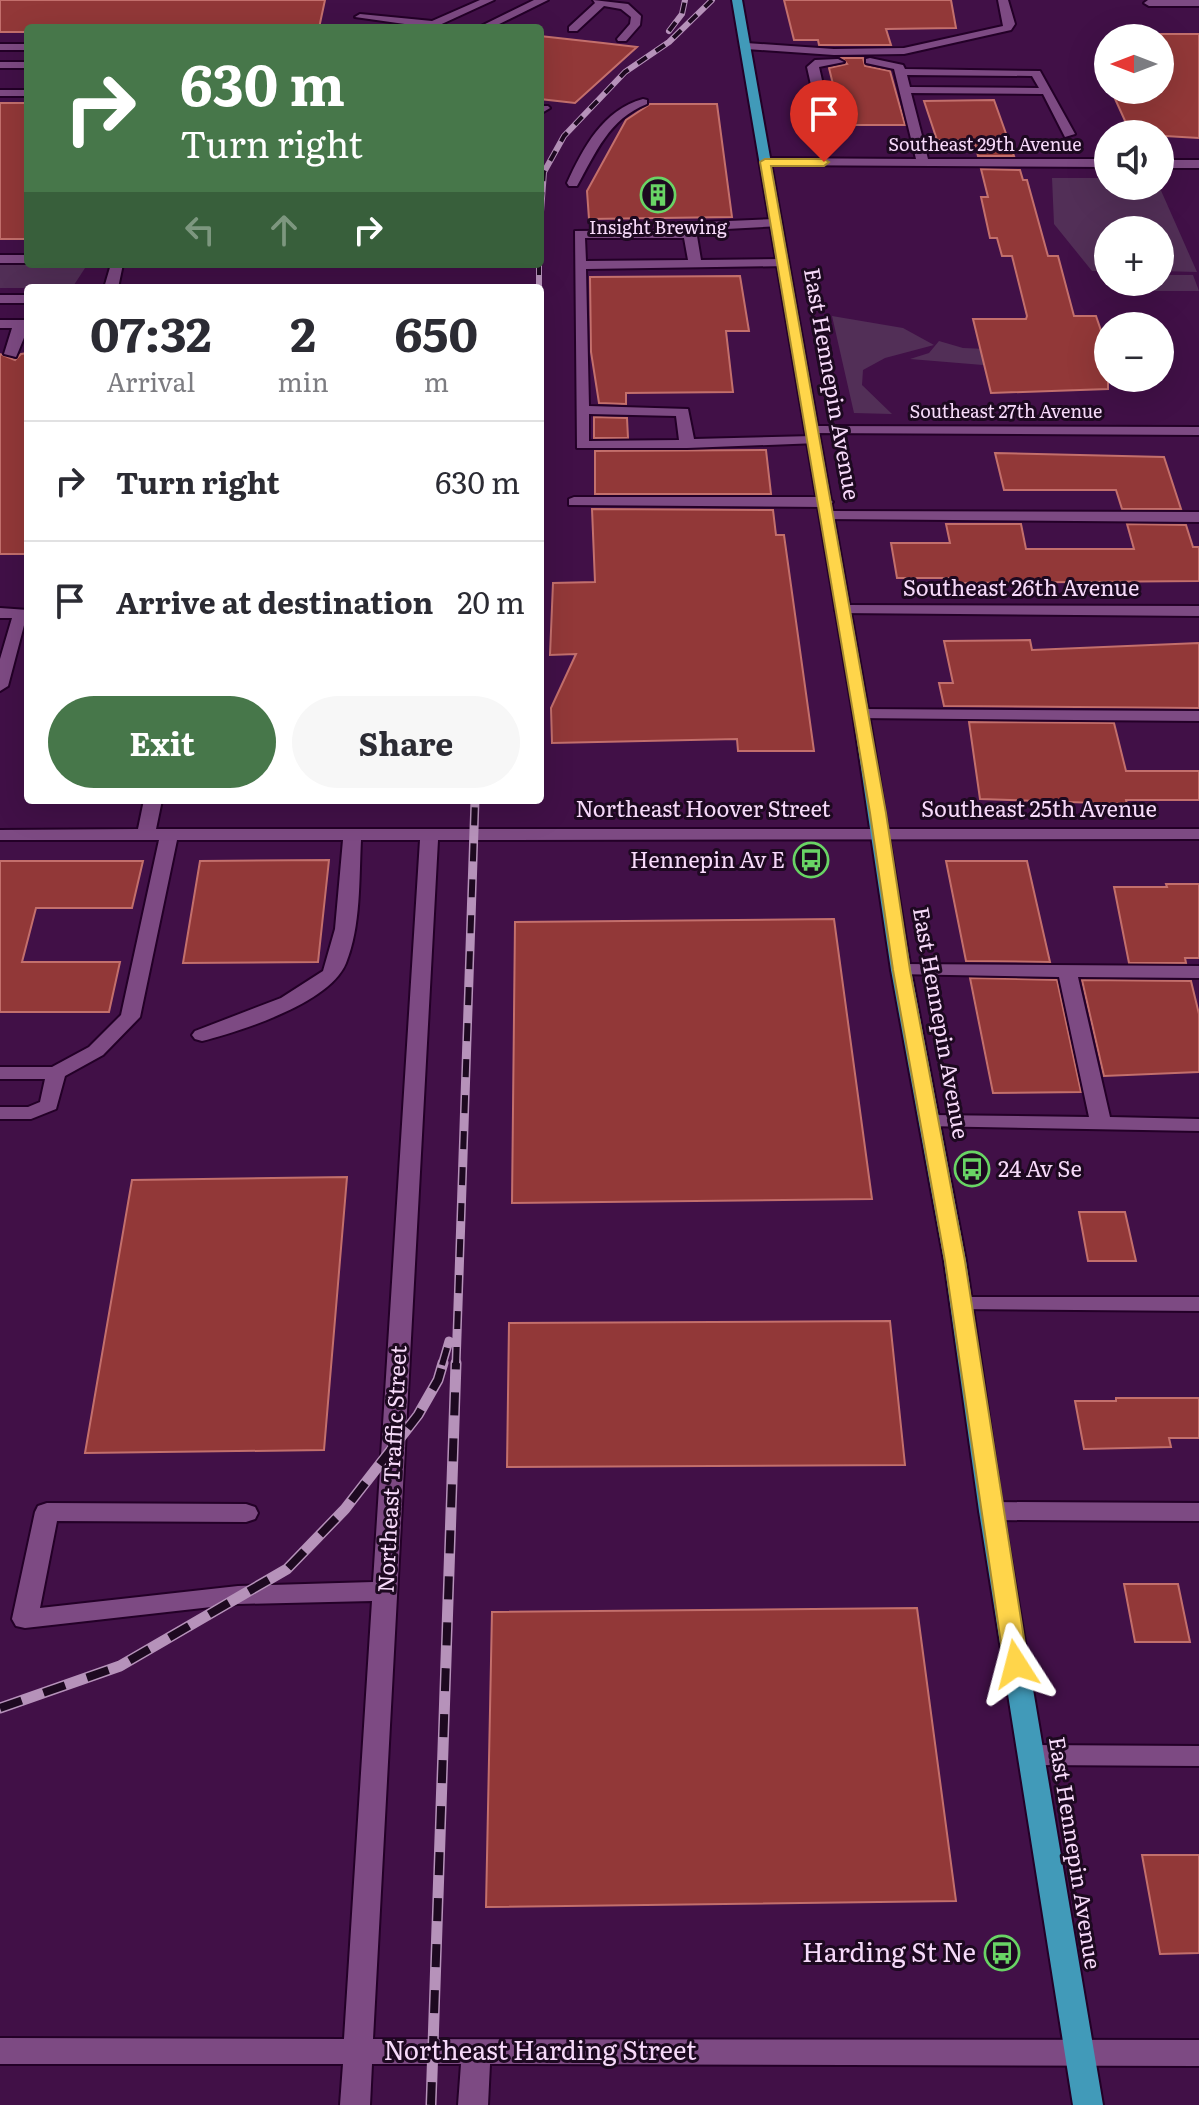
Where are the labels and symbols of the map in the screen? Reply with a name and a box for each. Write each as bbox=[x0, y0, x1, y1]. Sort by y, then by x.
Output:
north arrow bbox=[1094, 24, 1174, 104]
pin bbox=[790, 80, 858, 162]
street label: Southeast 29th Avenue bbox=[888, 130, 1082, 157]
building icon: Insight Brewing bbox=[639, 176, 677, 214]
place label: Insight Brewing bbox=[589, 213, 728, 240]
street label: East Hennepin Avenue bbox=[797, 265, 870, 502]
street label: Southeast 27th Avenue bbox=[910, 397, 1102, 424]
street label: Southeast 26th Avenue bbox=[903, 570, 1139, 603]
street label: Northeast Hoover Street bbox=[576, 791, 831, 824]
street label: Southeast 25th Avenue bbox=[921, 791, 1157, 824]
bus stop icon: Hennepin Av E bbox=[792, 841, 830, 879]
place label: Hennepin Av E bbox=[630, 842, 785, 875]
street label: East Hennepin Avenue bbox=[906, 904, 979, 1141]
bus stop icon: 24 Av Se bbox=[953, 1150, 991, 1188]
place label: 24 Av Se bbox=[998, 1151, 1082, 1184]
street label: Northeast Traffic Street bbox=[368, 1344, 413, 1594]
position arrow bbox=[974, 1622, 1058, 1706]
street label: East Hennepin Avenue bbox=[1042, 1734, 1111, 1971]
place label: Harding St Ne bbox=[802, 1931, 976, 1970]
bus stop icon: Harding St Ne bbox=[983, 1934, 1021, 1972]
street label: Northeast Harding Street bbox=[383, 2029, 697, 2068]

